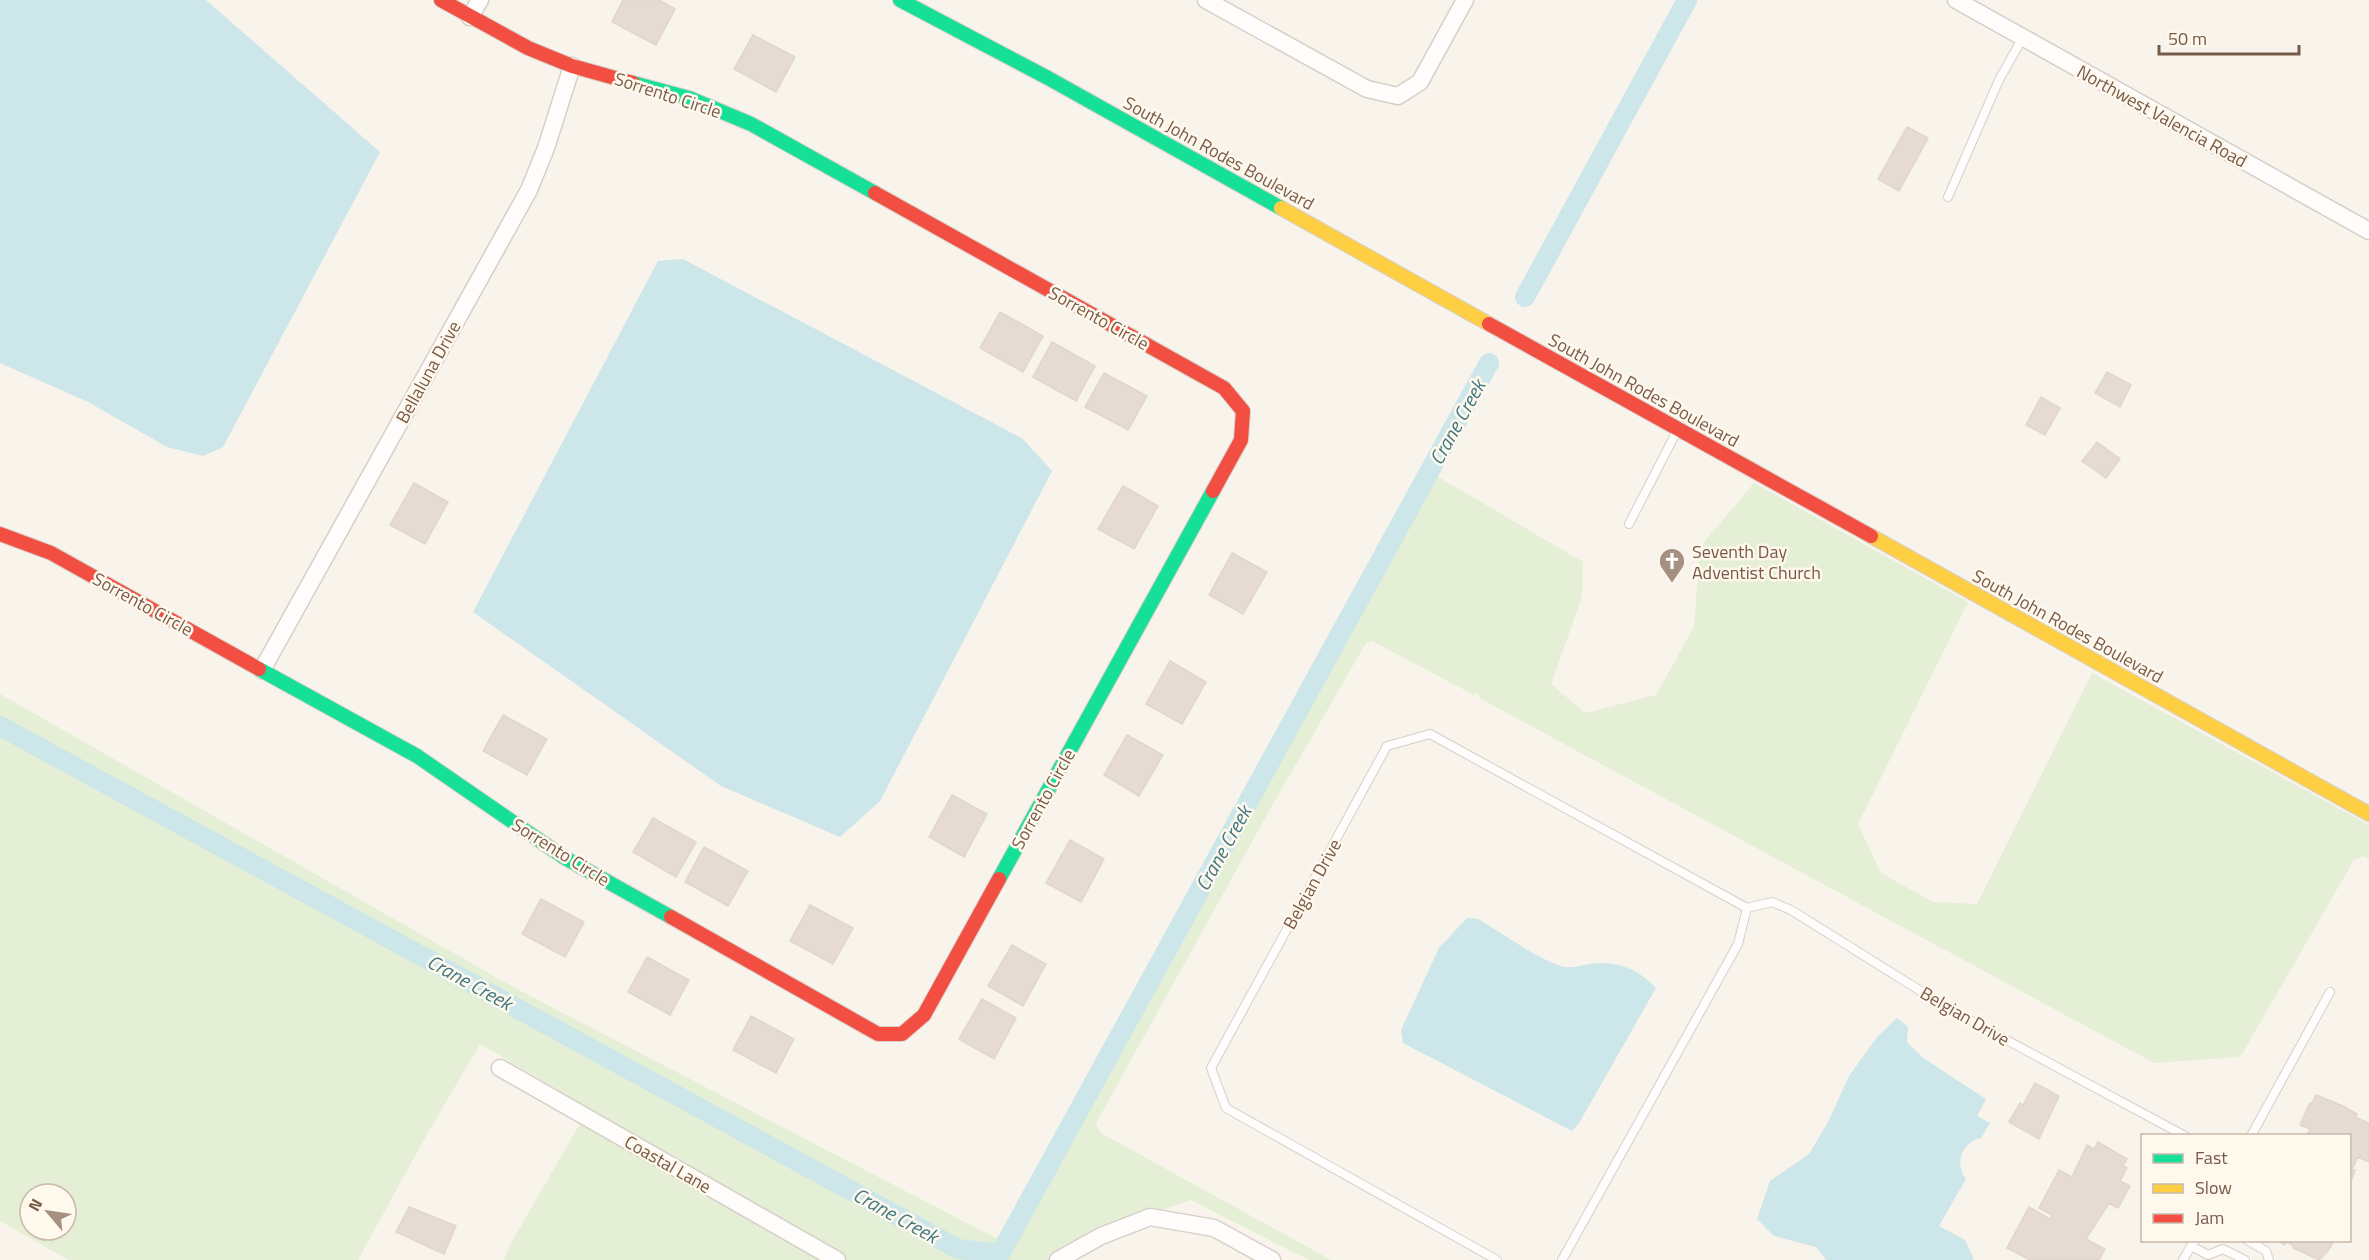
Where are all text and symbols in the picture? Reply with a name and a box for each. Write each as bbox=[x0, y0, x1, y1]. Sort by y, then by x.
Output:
scale bar bbox=[2159, 18, 2298, 56]
text: 50 m bbox=[2168, 25, 2207, 52]
street label: Northwest Valencia Road bbox=[2072, 58, 2252, 174]
street label: Sorrento Circle bbox=[611, 65, 725, 125]
street label: South John Rodes Boulevard bbox=[1119, 89, 1319, 217]
street label: Sorrento Circle bbox=[1044, 279, 1154, 357]
street label: Bellaluna Drive bbox=[389, 316, 467, 428]
street label: South John Rodes Boulevard bbox=[1544, 326, 1744, 454]
water label: Crane Creek bbox=[1421, 372, 1494, 470]
place label: Seventh Day Adventist Church bbox=[1692, 538, 1821, 586]
church icon: Seventh Day Adventist Church bbox=[1657, 546, 1687, 584]
street label: South John Rodes Boulevard bbox=[1968, 562, 2168, 690]
street label: Sorrento Circle bbox=[88, 565, 198, 643]
street label: Sorrento Circle bbox=[1004, 744, 1082, 854]
water label: Crane Creek bbox=[1187, 798, 1260, 896]
street label: Sorrento Circle bbox=[507, 811, 615, 893]
street label: Belgian Drive bbox=[1276, 834, 1348, 934]
water label: Crane Creek bbox=[422, 946, 520, 1019]
street label: Belgian Drive bbox=[1915, 979, 2015, 1053]
street label: Coastal Lane bbox=[620, 1128, 716, 1200]
legend bbox=[2141, 1134, 2351, 1242]
text: Fast bbox=[2195, 1144, 2228, 1171]
text: Slow bbox=[2195, 1174, 2232, 1201]
water label: Crane Creek bbox=[848, 1179, 946, 1252]
north arrow bbox=[18, 1182, 78, 1242]
text: N bbox=[22, 1194, 48, 1215]
text: Jam bbox=[2195, 1204, 2224, 1231]

